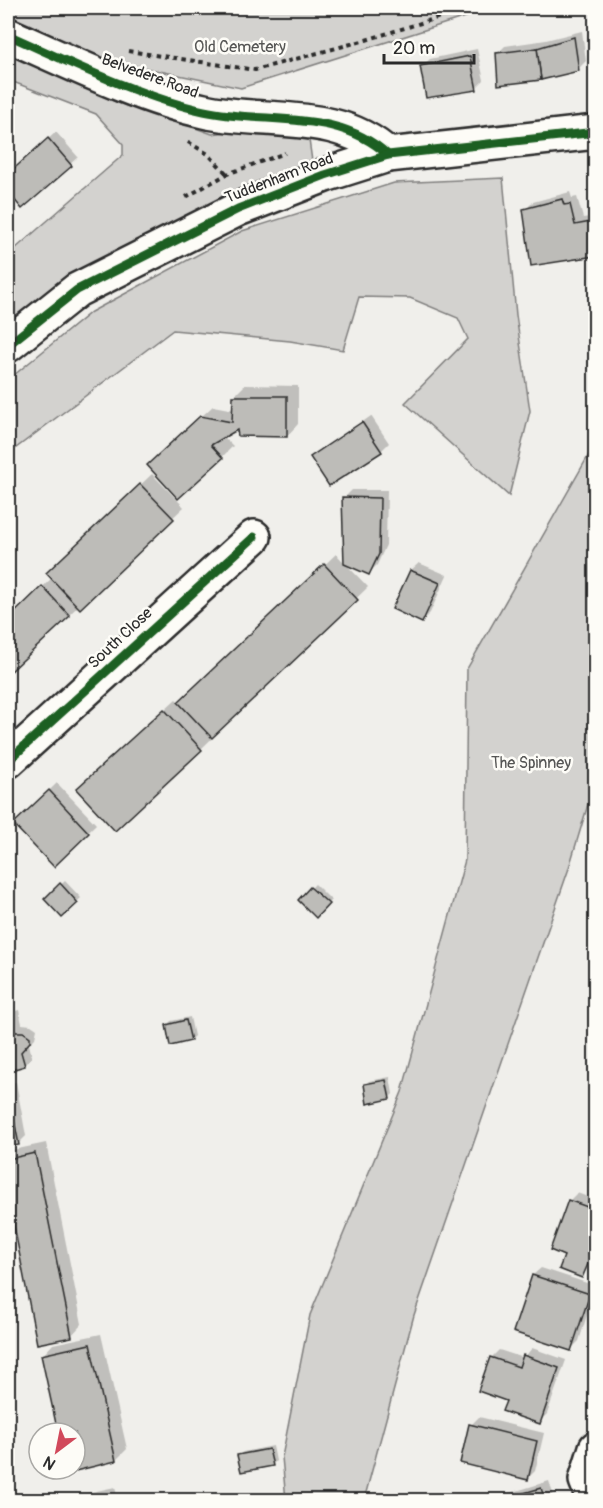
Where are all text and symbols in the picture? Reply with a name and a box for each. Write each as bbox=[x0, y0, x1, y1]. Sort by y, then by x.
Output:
scale bar bbox=[384, 27, 474, 65]
park label: Old Cemetery bbox=[194, 37, 286, 57]
text: 20 m bbox=[393, 37, 435, 60]
street label: Belvedere Road bbox=[99, 49, 201, 103]
street label: Tuddenham Road bbox=[222, 148, 336, 208]
street label: South Close bbox=[84, 603, 156, 673]
park label: The Spinney bbox=[491, 753, 571, 773]
north arrow bbox=[27, 1421, 87, 1481]
text: N bbox=[40, 1451, 59, 1474]

